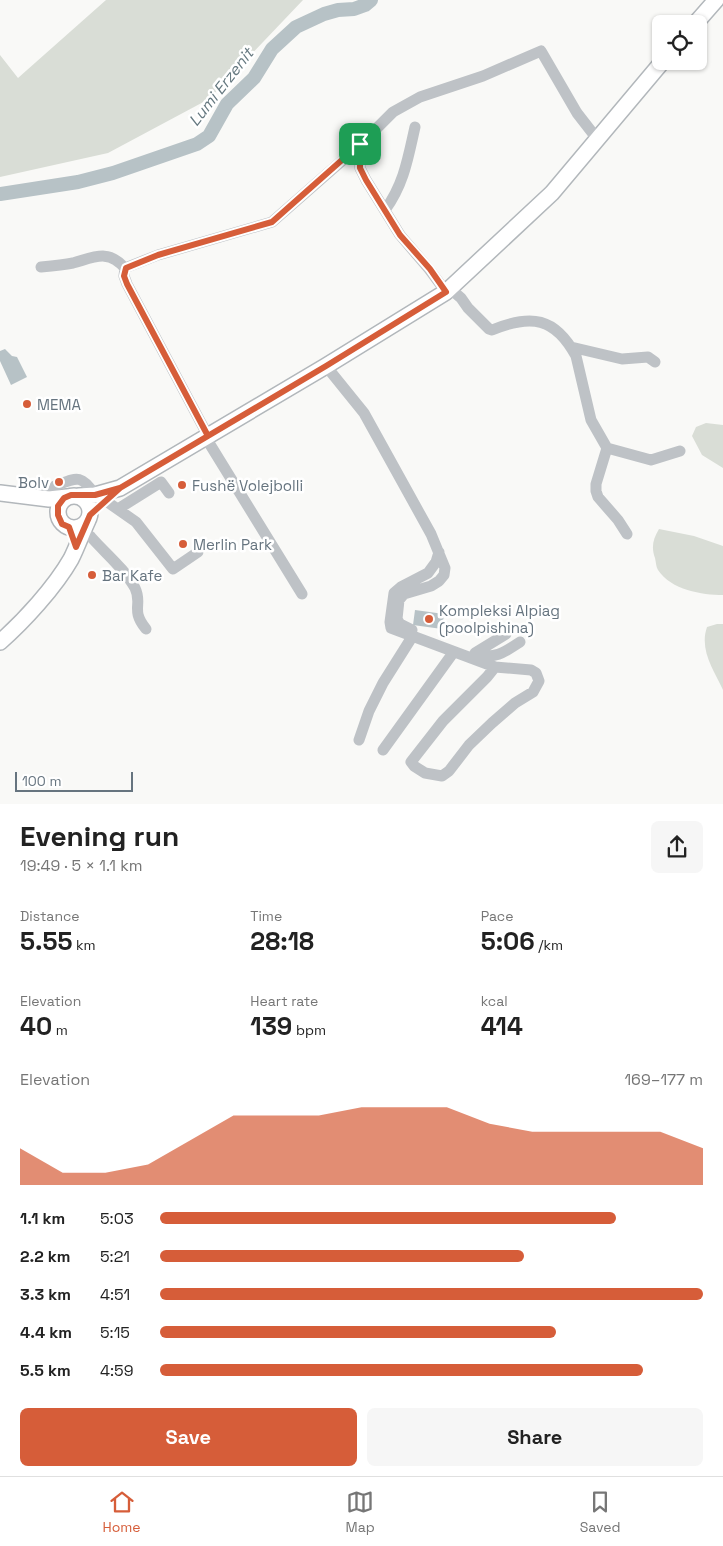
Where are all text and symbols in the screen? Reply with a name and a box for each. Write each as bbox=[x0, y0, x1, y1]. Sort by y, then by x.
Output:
map controls bbox=[652, 15, 707, 70]
button: locate bbox=[652, 15, 707, 70]
water label: Lumi Erzenit bbox=[184, 42, 259, 130]
pin bbox=[339, 123, 381, 165]
icon: arrive bbox=[346, 130, 374, 158]
place label: MEMA bbox=[37, 395, 81, 414]
marker: MEMA bbox=[21, 398, 33, 410]
place label: Bolv bbox=[18, 473, 49, 492]
marker: Bolv bbox=[53, 476, 65, 488]
place label: Fushë Volejbolli bbox=[192, 476, 303, 495]
marker: Fushë Volejbolli bbox=[176, 479, 188, 491]
place label: Merlin Park bbox=[193, 535, 272, 554]
marker: Merlin Park bbox=[177, 538, 189, 550]
place label: Bar Kafe bbox=[102, 566, 163, 585]
marker: Bar Kafe bbox=[86, 569, 98, 581]
place label: Kompleksi Alpiag (poolpishina) bbox=[439, 601, 560, 638]
marker: Kompleksi Alpiag (poolpishina) bbox=[423, 613, 435, 625]
scale bar bbox=[15, 768, 132, 792]
text: 100 m bbox=[22, 772, 61, 790]
text: Evening run bbox=[20, 818, 179, 854]
button: share bbox=[651, 821, 703, 873]
text: 19:49 · 5 × 1.1 km bbox=[20, 855, 143, 876]
text: Distance bbox=[20, 907, 80, 925]
text: Time bbox=[250, 907, 282, 925]
text: Pace bbox=[481, 907, 513, 925]
text: 5.55 bbox=[20, 925, 72, 957]
text: 28:18 bbox=[250, 925, 314, 957]
text: 5:06 bbox=[481, 925, 535, 957]
text: km bbox=[72, 936, 96, 954]
text: /km bbox=[535, 936, 563, 954]
text: Elevation bbox=[20, 992, 81, 1010]
text: Heart rate bbox=[250, 992, 318, 1010]
text: kcal bbox=[481, 992, 508, 1010]
text: 40 bbox=[20, 1010, 52, 1042]
text: 139 bbox=[250, 1010, 292, 1042]
text: 414 bbox=[481, 1010, 523, 1042]
text: m bbox=[52, 1021, 68, 1039]
text: bpm bbox=[292, 1021, 326, 1039]
text: Elevation bbox=[20, 1069, 90, 1090]
text: 169–177 m bbox=[624, 1069, 703, 1090]
text: 1.1 km bbox=[20, 1208, 65, 1229]
text: 5:03 bbox=[100, 1208, 134, 1229]
text: 2.2 km bbox=[20, 1246, 71, 1267]
text: 5:21 bbox=[100, 1246, 130, 1267]
text: 3.3 km bbox=[20, 1284, 71, 1305]
text: 4:51 bbox=[100, 1284, 130, 1305]
text: 4.4 km bbox=[20, 1322, 72, 1343]
text: 5:15 bbox=[100, 1322, 130, 1343]
text: 5.5 km bbox=[20, 1360, 71, 1381]
text: 4:59 bbox=[100, 1360, 133, 1381]
button: Save bbox=[20, 1408, 357, 1466]
button: Share bbox=[367, 1408, 703, 1466]
tab: Home bbox=[102, 1488, 141, 1536]
tab: Map bbox=[346, 1488, 375, 1536]
tab: Saved bbox=[580, 1488, 621, 1536]

